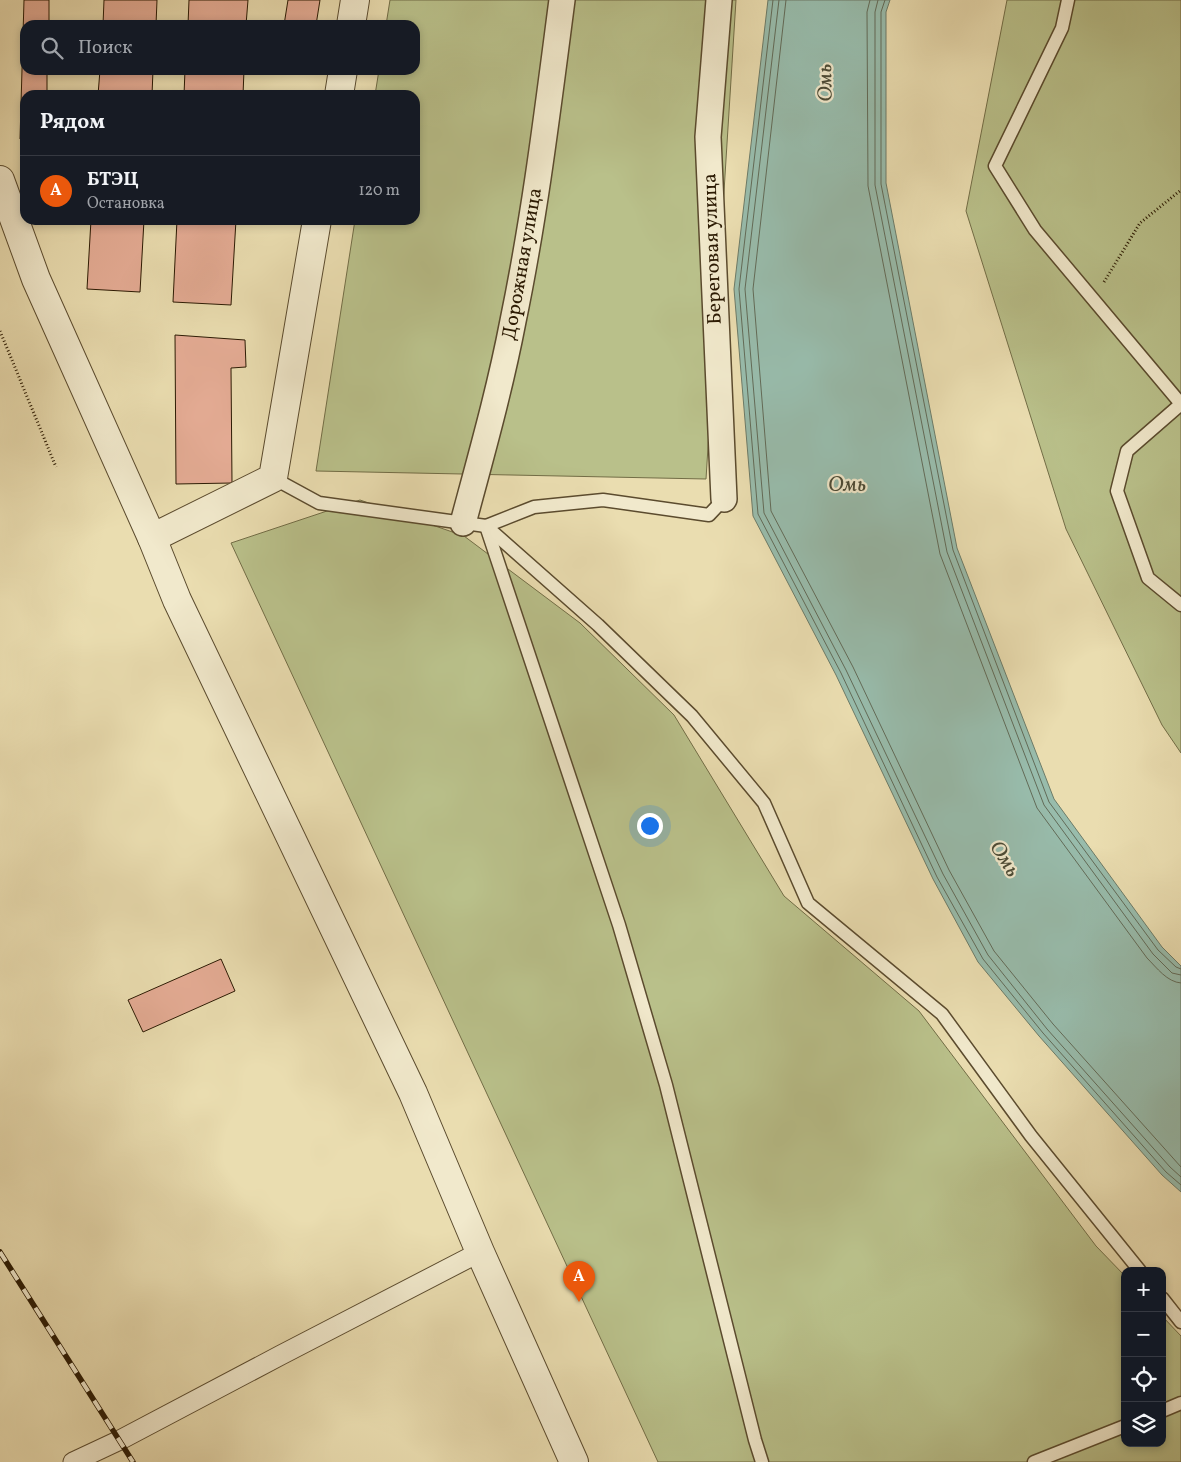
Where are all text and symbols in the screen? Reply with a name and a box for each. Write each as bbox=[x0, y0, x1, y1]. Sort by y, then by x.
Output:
search box bbox=[20, 20, 420, 75]
icon: search bbox=[38, 34, 66, 62]
text: Поиск bbox=[78, 35, 132, 61]
water label: Омь bbox=[811, 63, 841, 102]
text: Рядом bbox=[40, 108, 105, 137]
text: БТЭЦ bbox=[87, 167, 139, 193]
street label: Береговая улица bbox=[696, 173, 730, 325]
text: A bbox=[50, 180, 62, 202]
text: 120 m bbox=[358, 180, 400, 202]
street label: Дорожная улица bbox=[496, 186, 550, 342]
text: Остановка bbox=[87, 193, 165, 215]
water label: Омь bbox=[828, 471, 866, 500]
your location bbox=[637, 813, 663, 839]
water label: Омь bbox=[982, 835, 1027, 883]
pin: A bbox=[563, 1261, 595, 1302]
map controls bbox=[1121, 1267, 1166, 1447]
button: + bbox=[1121, 1267, 1166, 1312]
button: − bbox=[1121, 1312, 1166, 1357]
button: locate bbox=[1121, 1357, 1166, 1402]
button: layers bbox=[1121, 1402, 1166, 1447]

